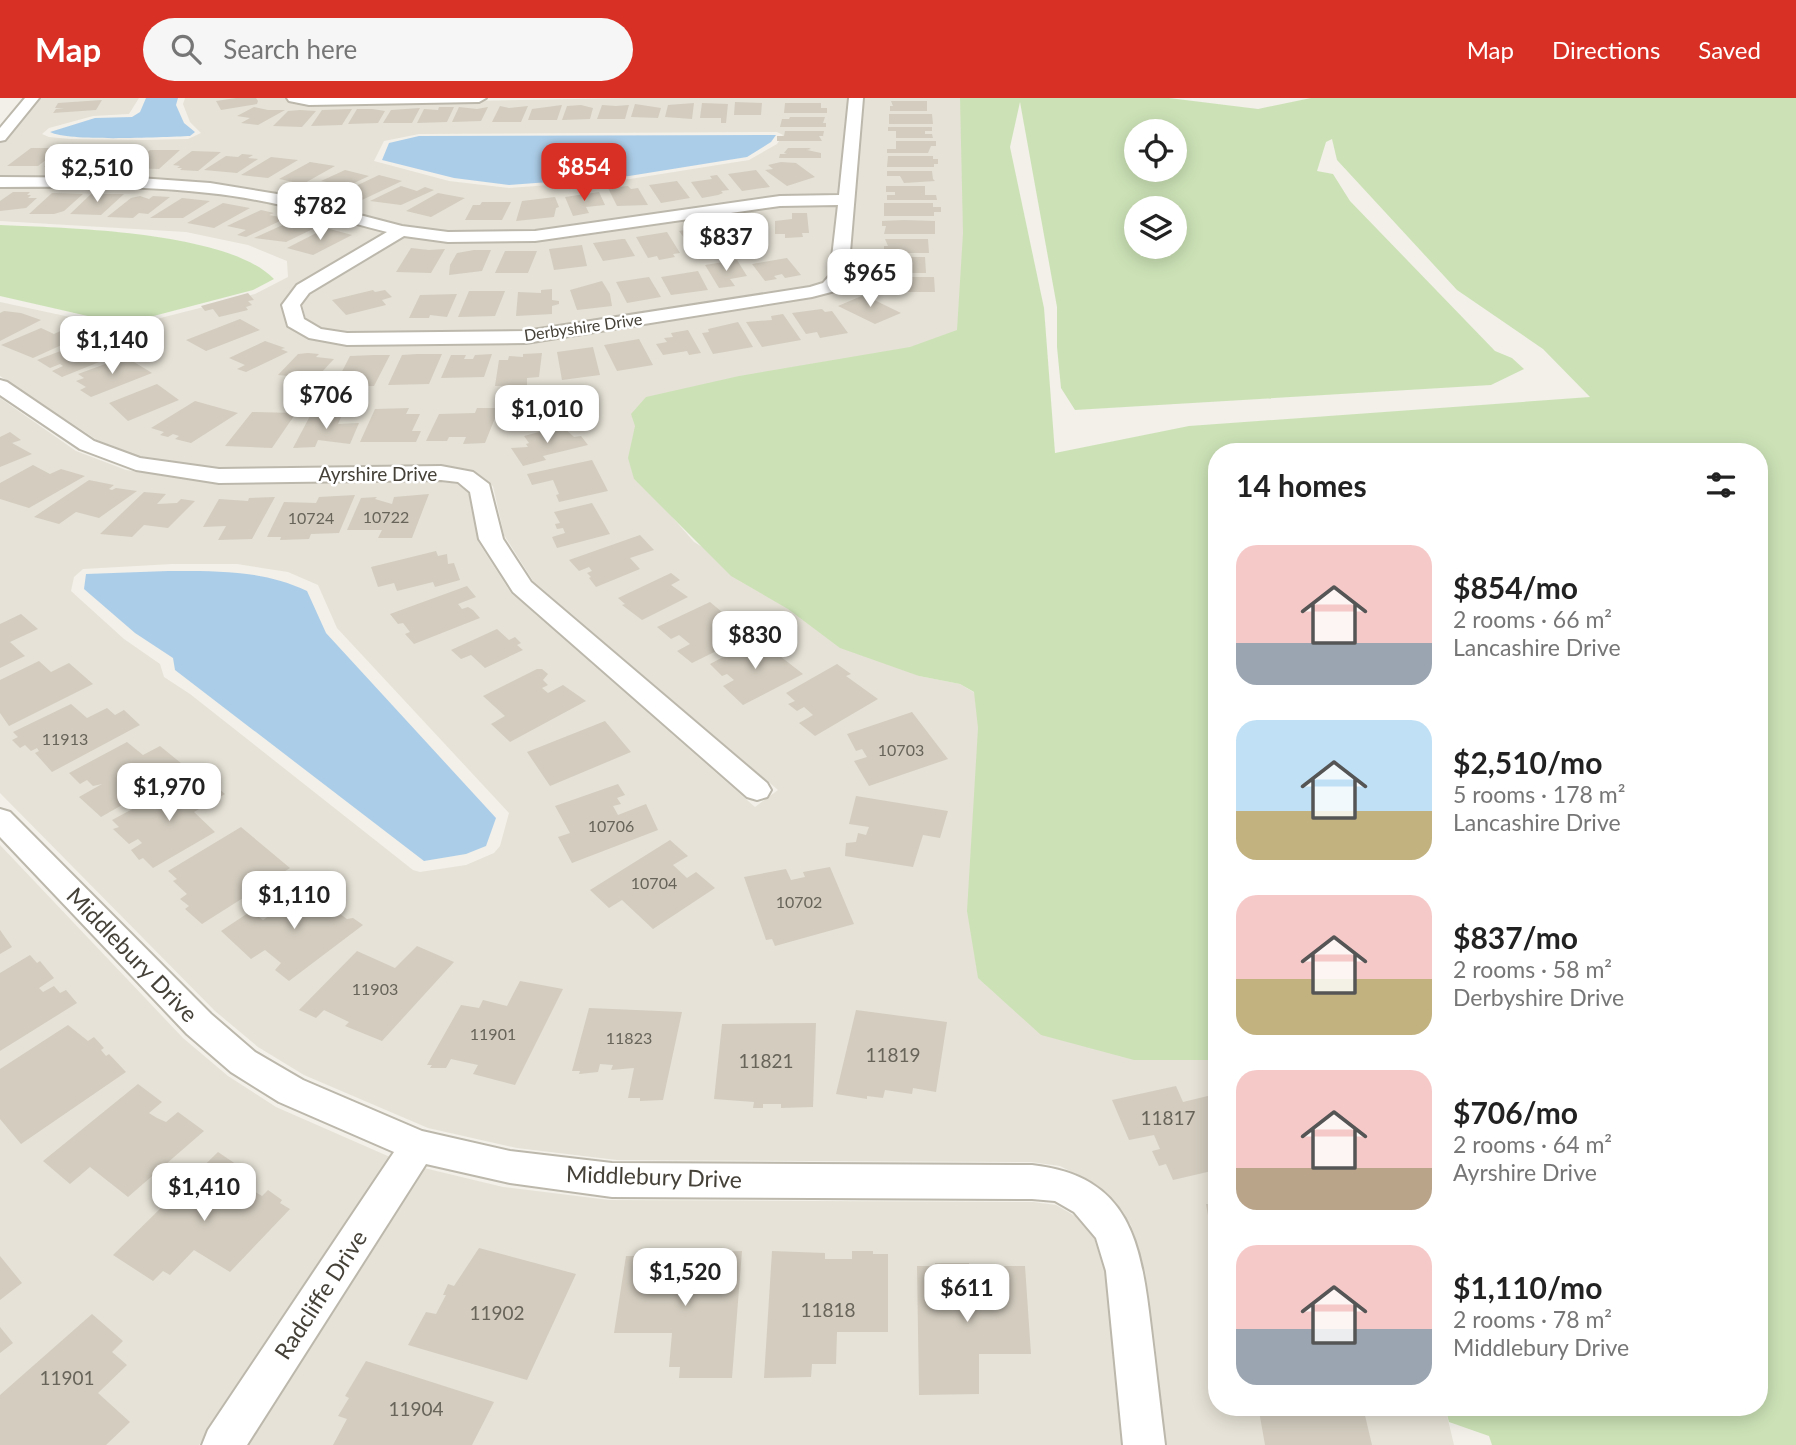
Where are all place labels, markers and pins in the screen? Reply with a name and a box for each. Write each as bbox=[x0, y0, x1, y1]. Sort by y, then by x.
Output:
pin: $2,510 bbox=[40, 144, 154, 204]
pin: $854 bbox=[543, 144, 625, 203]
pin: $782 bbox=[279, 183, 361, 242]
pin: $837 bbox=[685, 214, 767, 273]
pin: $965 bbox=[829, 250, 911, 309]
pin: $1,140 bbox=[55, 316, 169, 376]
pin: $706 bbox=[285, 372, 367, 431]
pin: $1,010 bbox=[490, 386, 604, 445]
pin: $830 bbox=[714, 612, 796, 671]
pin: $1,970 bbox=[112, 764, 226, 823]
pin: $1,110 bbox=[237, 872, 351, 931]
pin: $1,410 bbox=[147, 1164, 261, 1223]
pin: $1,520 bbox=[628, 1248, 742, 1308]
pin: $611 bbox=[926, 1264, 1008, 1324]

